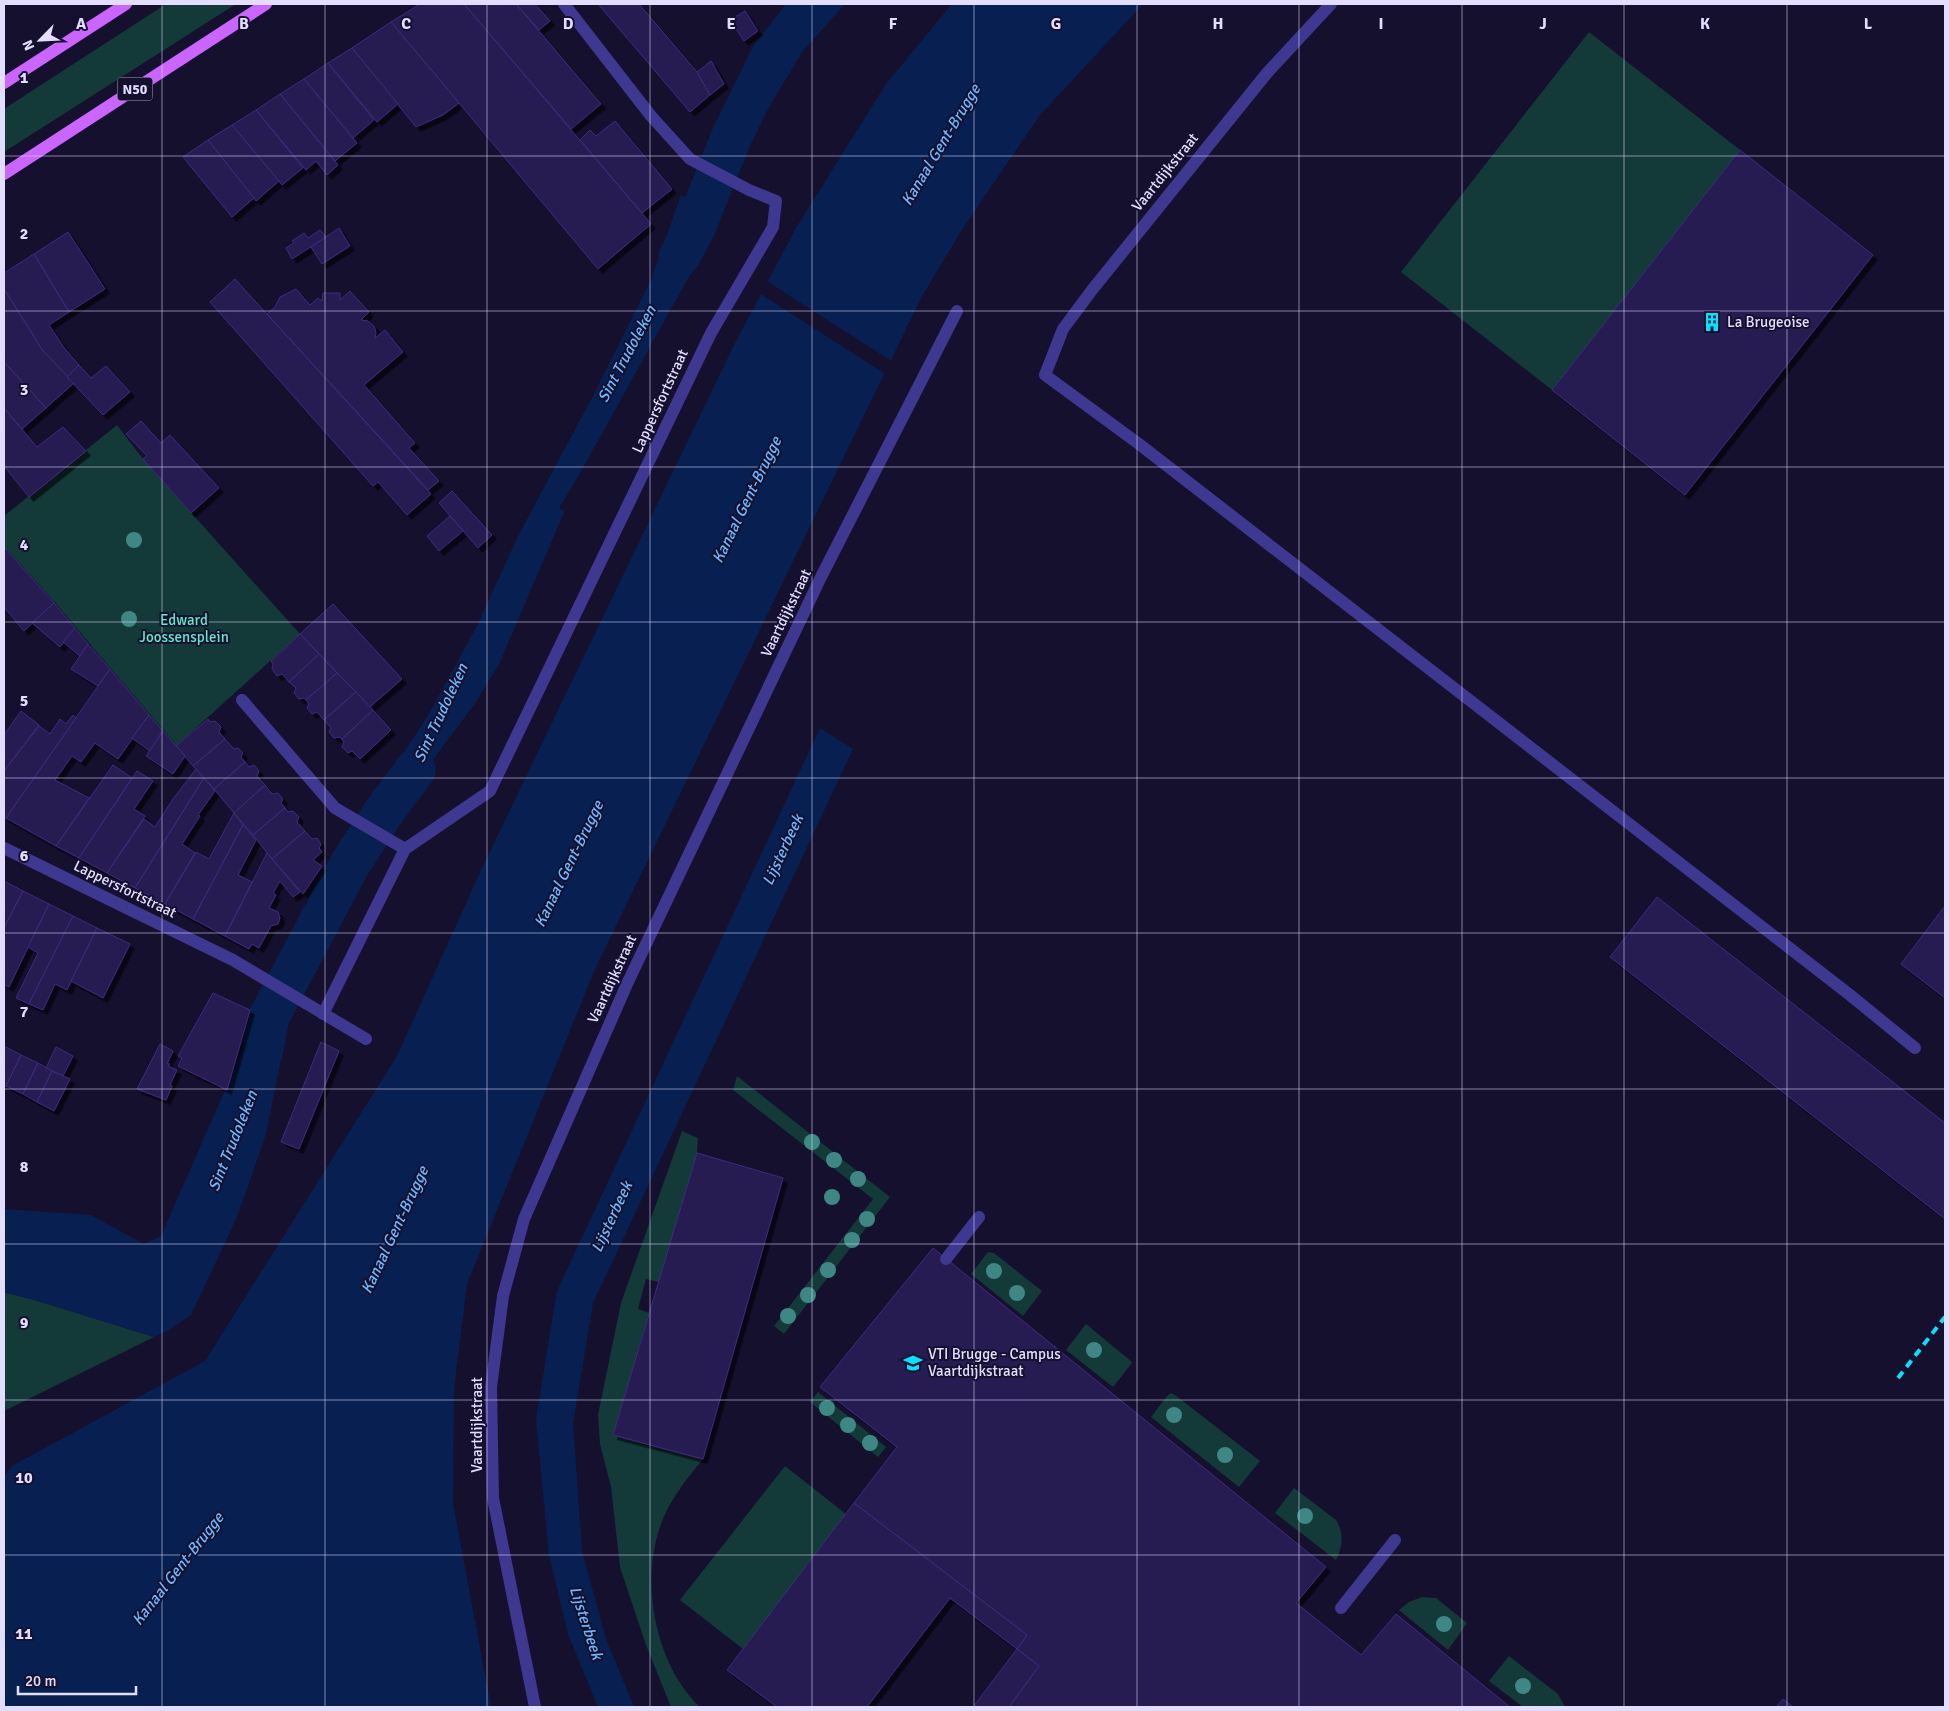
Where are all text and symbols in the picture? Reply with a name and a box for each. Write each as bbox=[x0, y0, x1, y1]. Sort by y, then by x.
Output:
text: A bbox=[76, 14, 87, 34]
text: B bbox=[239, 14, 249, 34]
text: C bbox=[401, 14, 411, 34]
text: D bbox=[563, 14, 574, 34]
text: E bbox=[726, 14, 736, 34]
text: F bbox=[889, 14, 898, 34]
text: G bbox=[1051, 14, 1061, 34]
text: H bbox=[1213, 14, 1223, 34]
text: I bbox=[1378, 14, 1384, 34]
text: J bbox=[1539, 14, 1547, 34]
text: K bbox=[1700, 14, 1710, 34]
text: L bbox=[1864, 14, 1873, 34]
north arrow bbox=[15, 15, 65, 65]
text: N bbox=[19, 37, 38, 53]
text: 1 bbox=[20, 68, 29, 88]
road number: N50 bbox=[118, 78, 152, 100]
water label: Kanaal Gent-Brugge bbox=[897, 80, 986, 209]
street label: Vaartdijkstraat bbox=[1128, 129, 1202, 215]
text: 2 bbox=[20, 224, 28, 244]
water label: Sint Trudoleken bbox=[593, 301, 661, 406]
building icon: La Brugeoise bbox=[1701, 311, 1723, 333]
place label: La Brugeoise bbox=[1727, 313, 1810, 331]
street label: Lappersfortstraat bbox=[628, 346, 692, 456]
text: 3 bbox=[20, 380, 28, 400]
water label: Kanaal Gent-Brugge bbox=[708, 433, 787, 566]
text: 4 bbox=[20, 535, 29, 555]
street label: Vaartdijkstraat bbox=[757, 566, 815, 660]
park label: Edward Joossensplein bbox=[139, 611, 229, 646]
water label: Sint Trudoleken bbox=[409, 659, 473, 766]
text: 5 bbox=[20, 691, 28, 711]
water label: Kanaal Gent-Brugge bbox=[530, 797, 609, 930]
water label: Lijsterbeek bbox=[758, 810, 809, 889]
text: 6 bbox=[20, 846, 29, 866]
street label: Lappersfortstraat bbox=[71, 856, 179, 922]
street label: Vaartdijkstraat bbox=[584, 932, 640, 1026]
text: 7 bbox=[20, 1002, 29, 1022]
water label: Sint Trudoleken bbox=[204, 1087, 263, 1194]
text: 8 bbox=[20, 1157, 29, 1177]
water label: Kanaal Gent-Brugge bbox=[357, 1162, 434, 1297]
water label: Lijsterbeek bbox=[587, 1177, 638, 1256]
text: 9 bbox=[20, 1313, 29, 1333]
place label: VTI Brugge - Campus Vaartdijkstraat bbox=[928, 1345, 1061, 1380]
school or university icon: VTI Brugge - Campus Vaartdijkstraat bbox=[902, 1352, 924, 1374]
street label: Vaartdijkstraat bbox=[468, 1377, 486, 1473]
text: 10 bbox=[15, 1468, 33, 1488]
water label: Kanaal Gent-Brugge bbox=[128, 1508, 229, 1630]
water label: Lijsterbeek bbox=[565, 1584, 608, 1664]
text: 11 bbox=[15, 1624, 33, 1644]
scale bar bbox=[18, 1664, 135, 1696]
text: 20 m bbox=[25, 1672, 56, 1690]

